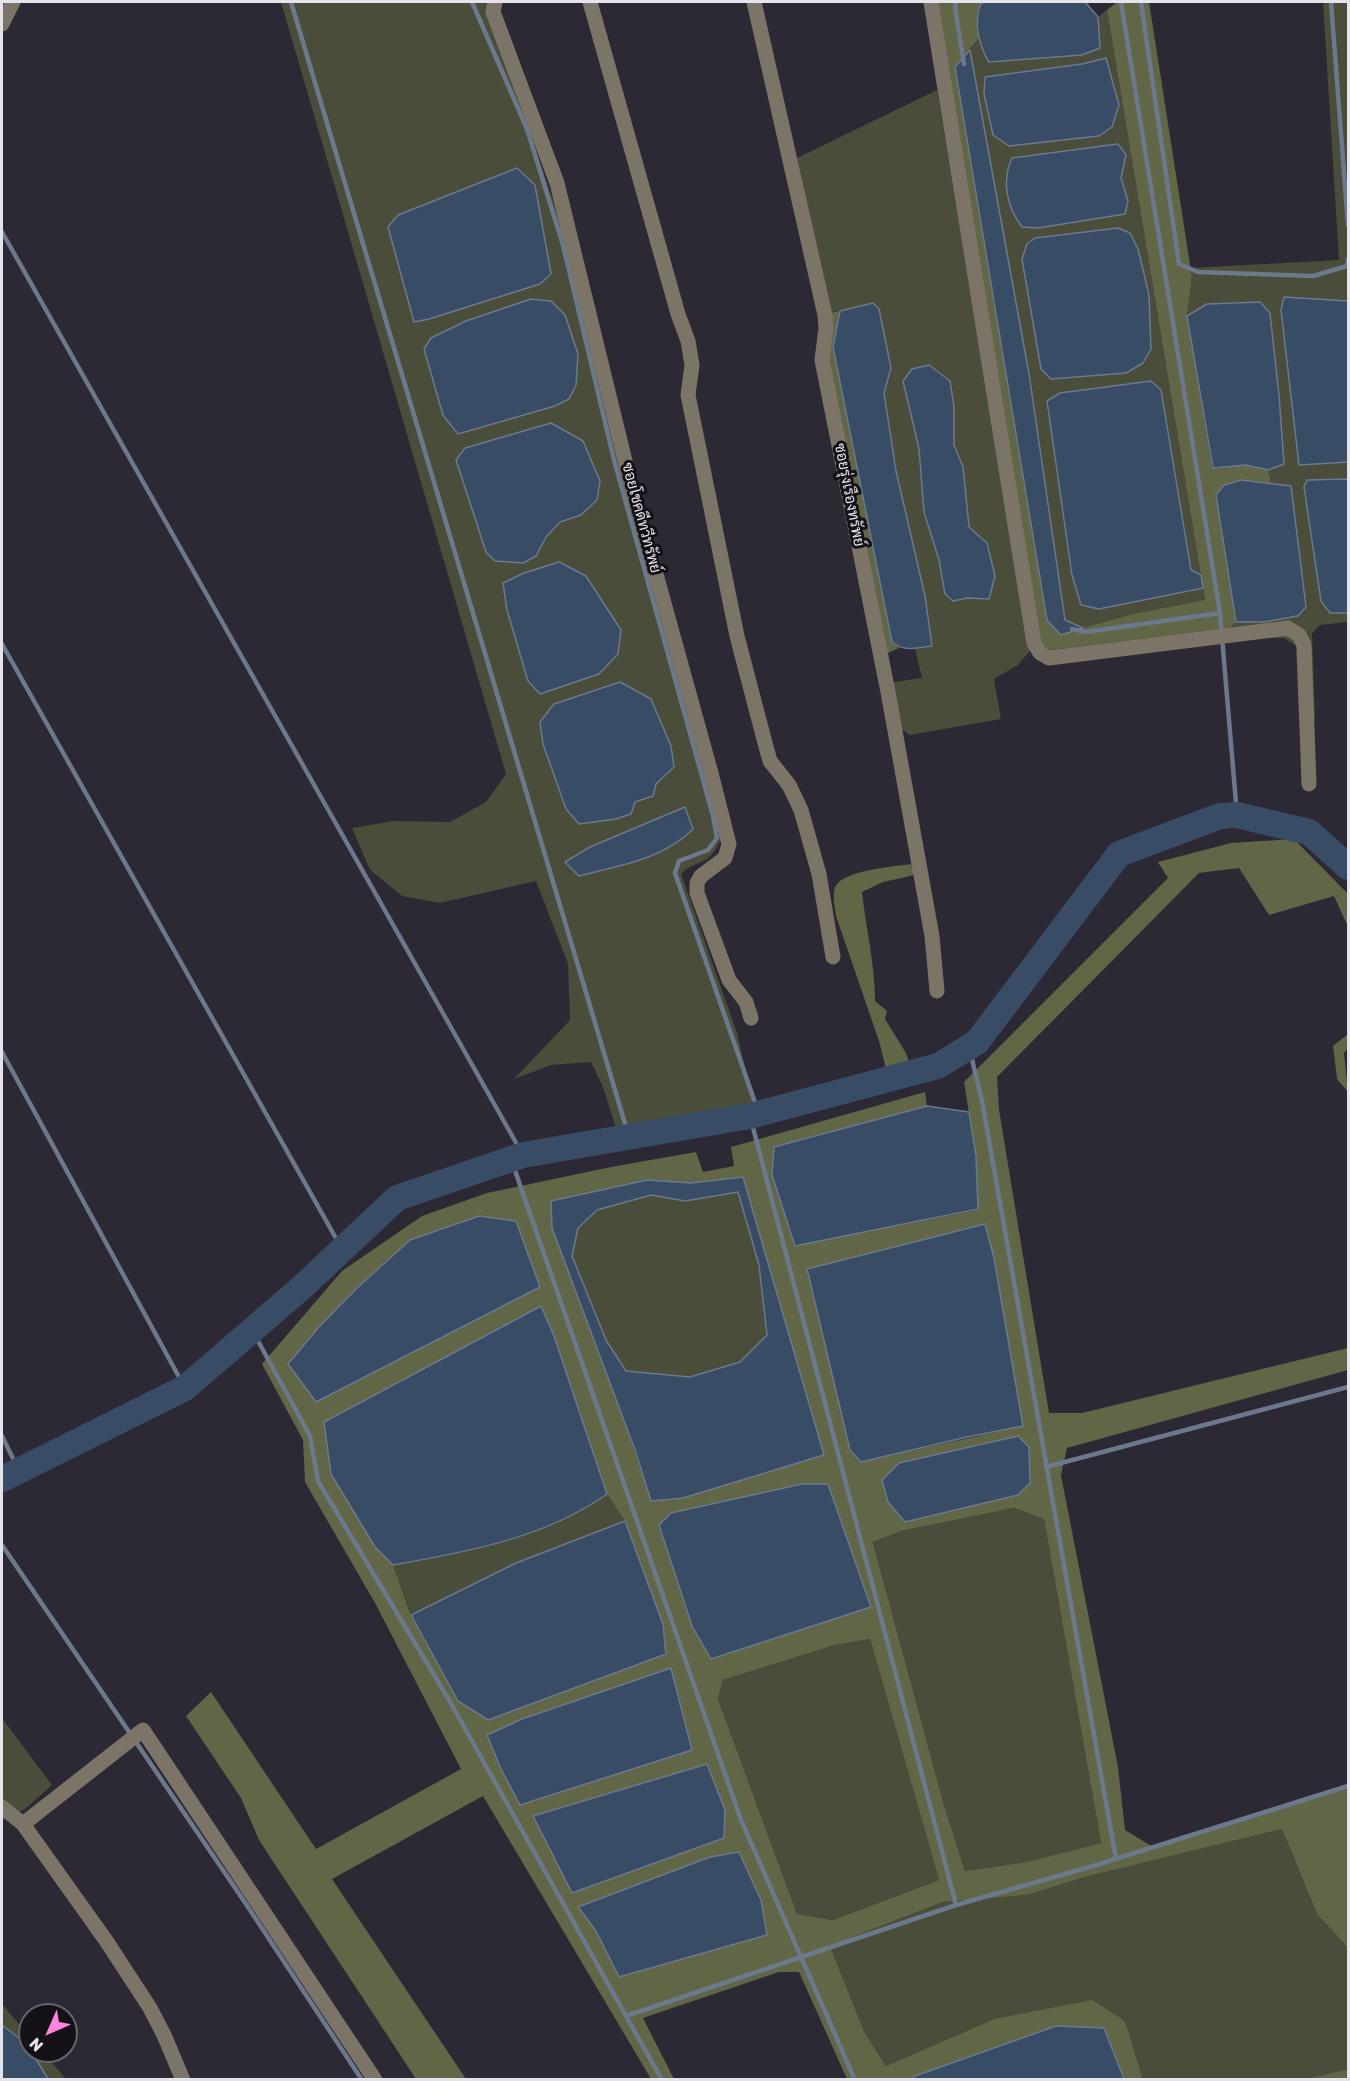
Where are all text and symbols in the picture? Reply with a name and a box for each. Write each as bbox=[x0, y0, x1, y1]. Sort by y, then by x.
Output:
street label: ซอยรุ่งเรืองทรัพย์ bbox=[830, 442, 868, 548]
street label: ซอยโชคดีทวีทรัพย์ bbox=[618, 461, 664, 575]
north arrow bbox=[18, 2003, 78, 2063]
text: N bbox=[26, 2034, 47, 2055]

